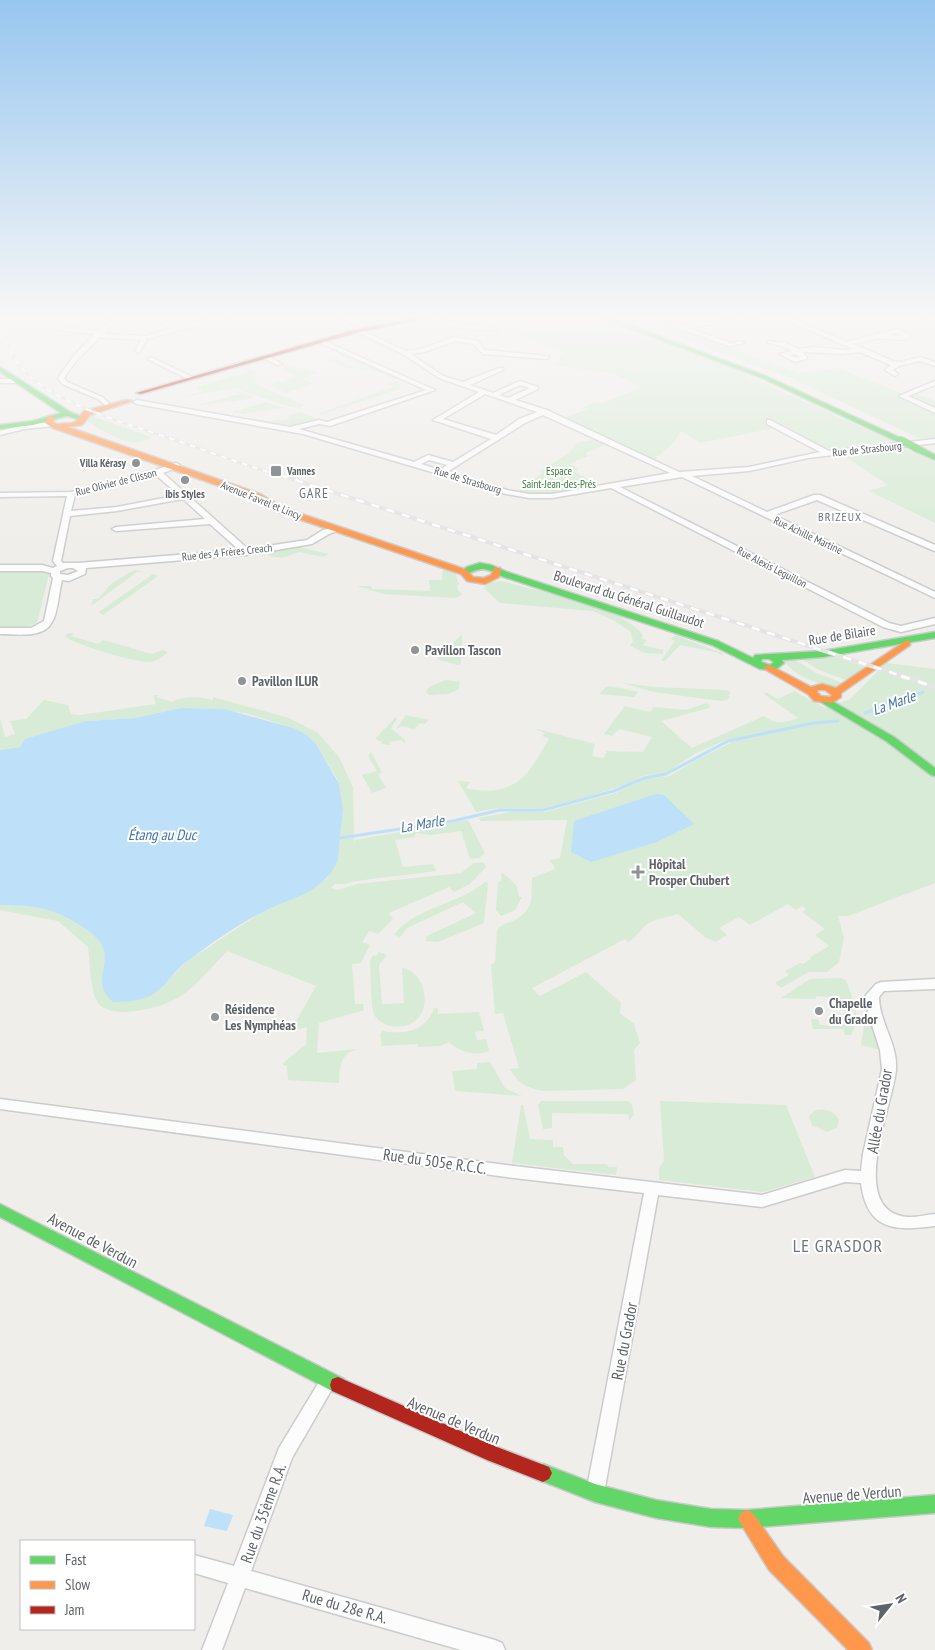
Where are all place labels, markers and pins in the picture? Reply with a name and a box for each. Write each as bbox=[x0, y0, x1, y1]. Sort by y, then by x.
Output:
place label: Villa Kérasy bbox=[79, 456, 127, 470]
marker: Villa Kérasy bbox=[130, 457, 142, 469]
marker: Vannes bbox=[269, 464, 283, 478]
place label: Vannes bbox=[286, 464, 315, 478]
marker: Ibis Styles bbox=[179, 474, 191, 486]
place label: Ibis Styles bbox=[165, 487, 205, 501]
place label: Pavillon Tascon bbox=[425, 641, 501, 659]
marker: Pavillon Tascon bbox=[409, 644, 421, 656]
place label: Pavillon ILUR bbox=[252, 672, 319, 690]
marker: Pavillon ILUR bbox=[236, 675, 248, 687]
place label: Hôpital Prosper Chubert bbox=[649, 855, 729, 889]
marker: Hôpital Prosper Chubert bbox=[631, 865, 645, 879]
place label: Chapelle du Grador bbox=[829, 994, 879, 1028]
place label: Résidence Les Nymphéas bbox=[225, 1000, 296, 1034]
marker: Chapelle du Grador bbox=[813, 1005, 825, 1017]
marker: Résidence Les Nymphéas bbox=[209, 1011, 221, 1023]

